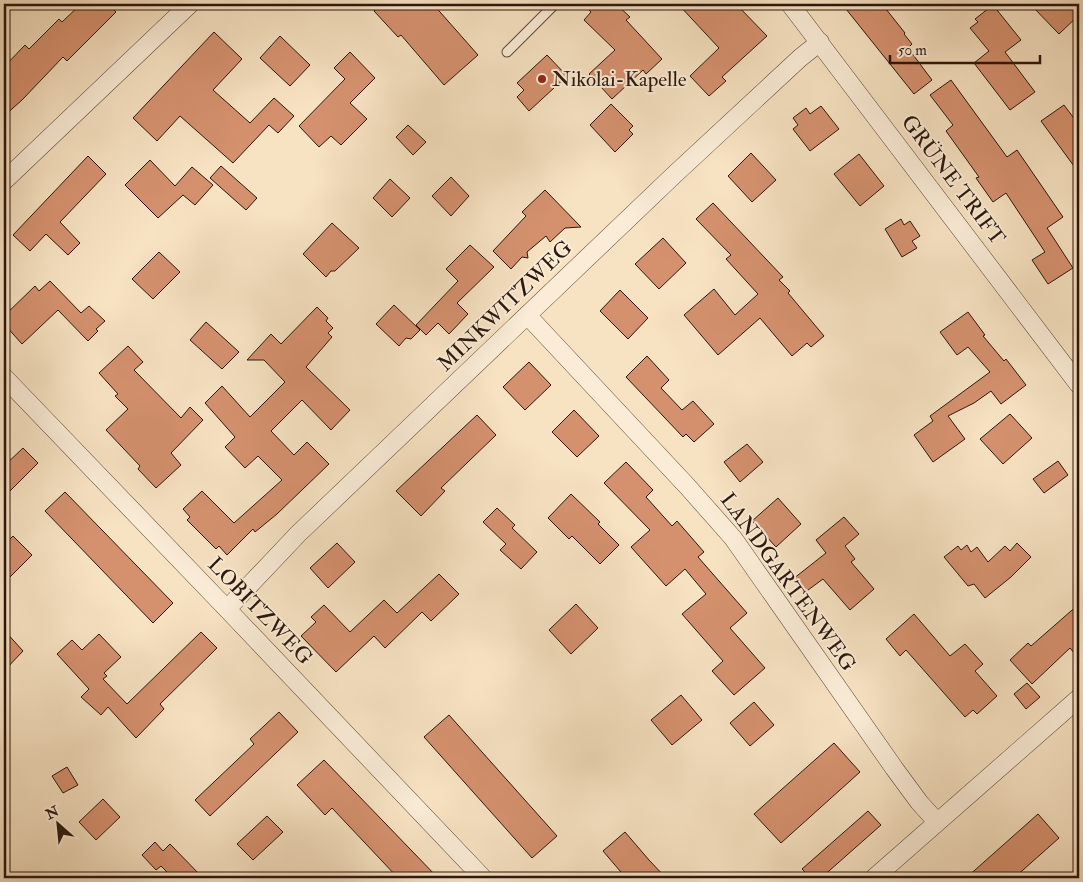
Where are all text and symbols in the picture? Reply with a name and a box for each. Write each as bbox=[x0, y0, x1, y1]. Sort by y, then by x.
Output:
scale bar bbox=[890, 32, 1040, 64]
text: 50 m bbox=[898, 41, 927, 60]
place label: Nikolai-Kapelle bbox=[552, 66, 687, 93]
marker: Nikolai-Kapelle bbox=[536, 73, 548, 85]
street label: GRÜNE TRIFT bbox=[895, 109, 1011, 251]
street label: MINKWITZWEG bbox=[432, 235, 578, 377]
street label: LANDGARTENWEG bbox=[714, 487, 862, 677]
street label: LOBITZWEG bbox=[202, 551, 318, 671]
north arrow bbox=[32, 800, 82, 850]
text: N bbox=[42, 802, 62, 824]

